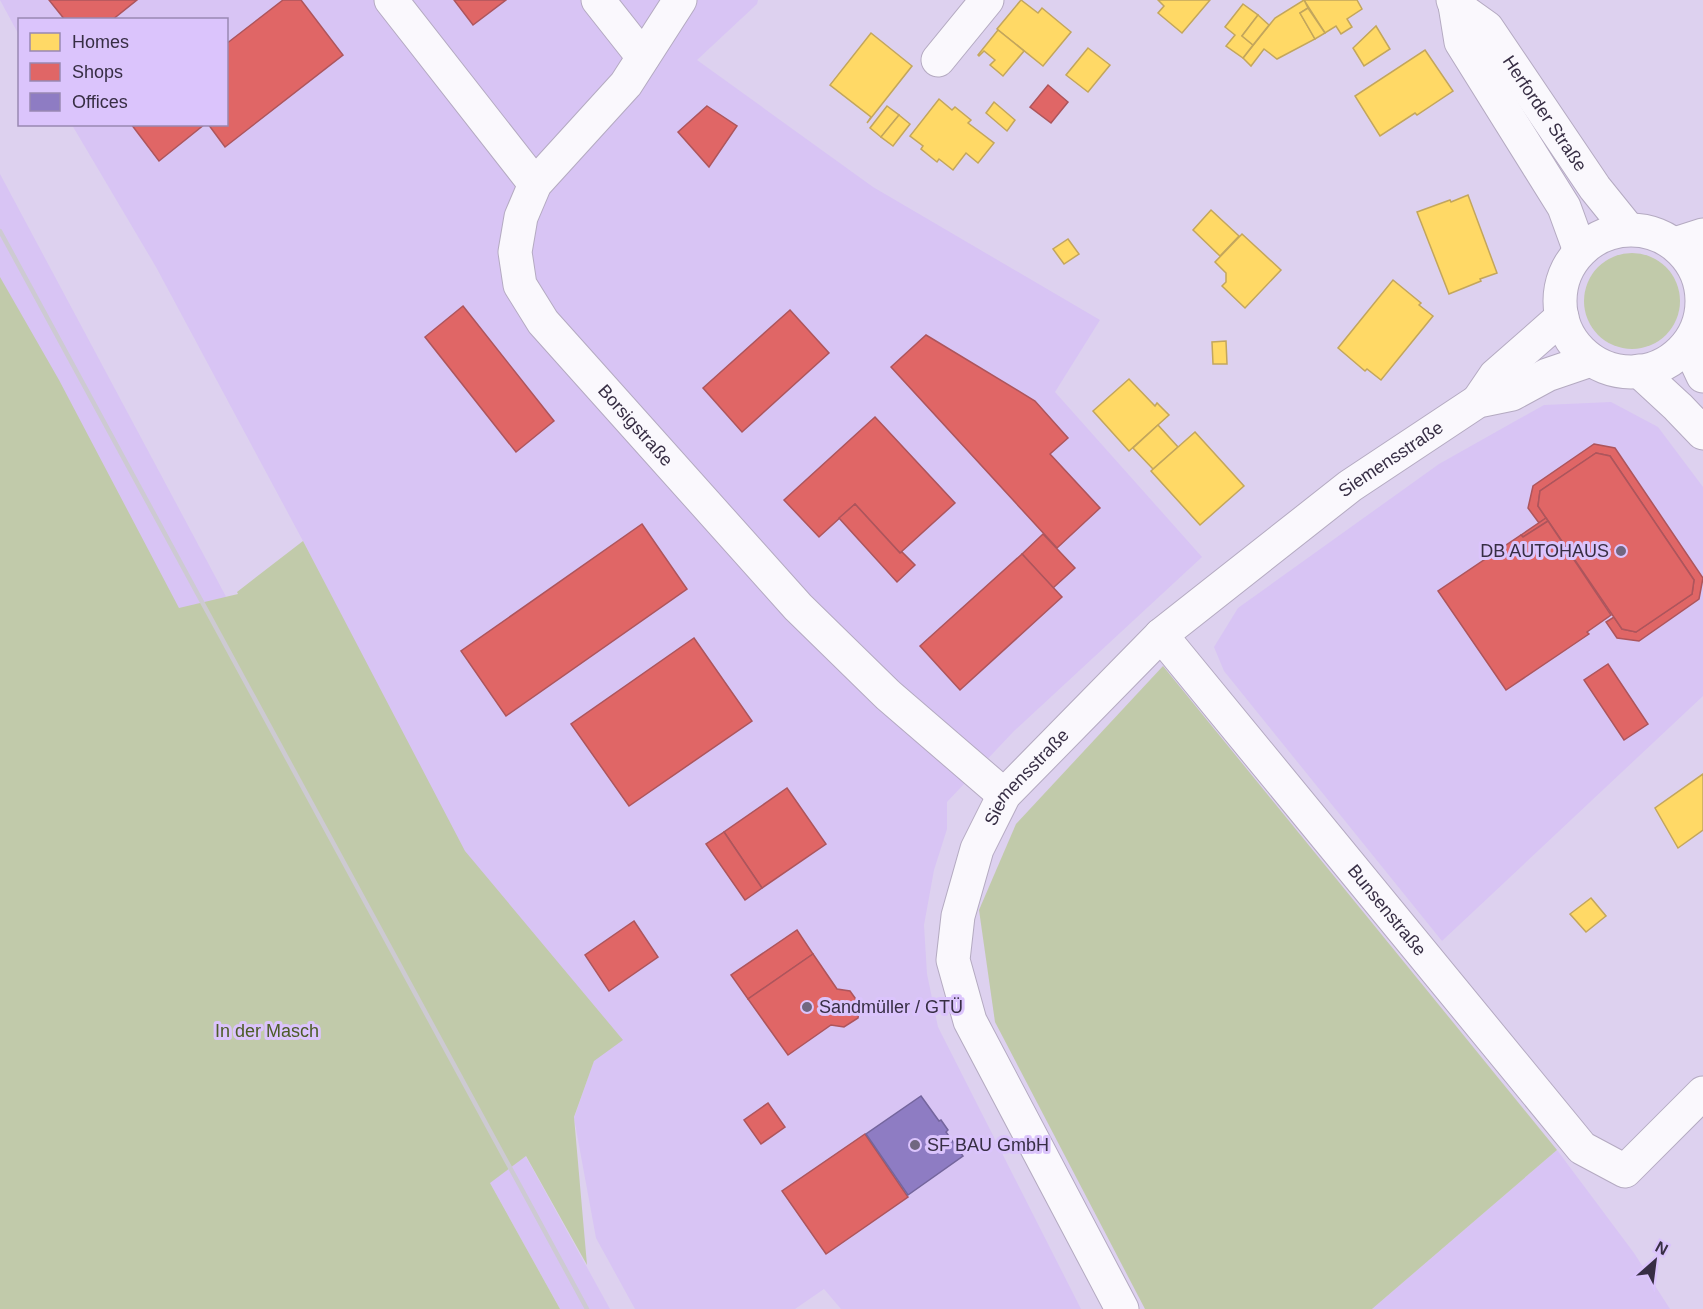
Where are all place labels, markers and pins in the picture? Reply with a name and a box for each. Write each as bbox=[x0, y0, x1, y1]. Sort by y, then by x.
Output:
place label: DB AUTOHAUS bbox=[1480, 541, 1609, 561]
marker: DB AUTOHAUS bbox=[1614, 544, 1628, 558]
place label: Sandmüller / GTÜ bbox=[819, 997, 963, 1017]
marker: Sandmüller / GTÜ bbox=[800, 1000, 814, 1014]
place label: SF BAU GmbH bbox=[927, 1135, 1049, 1155]
marker: SF BAU GmbH bbox=[908, 1138, 922, 1152]

